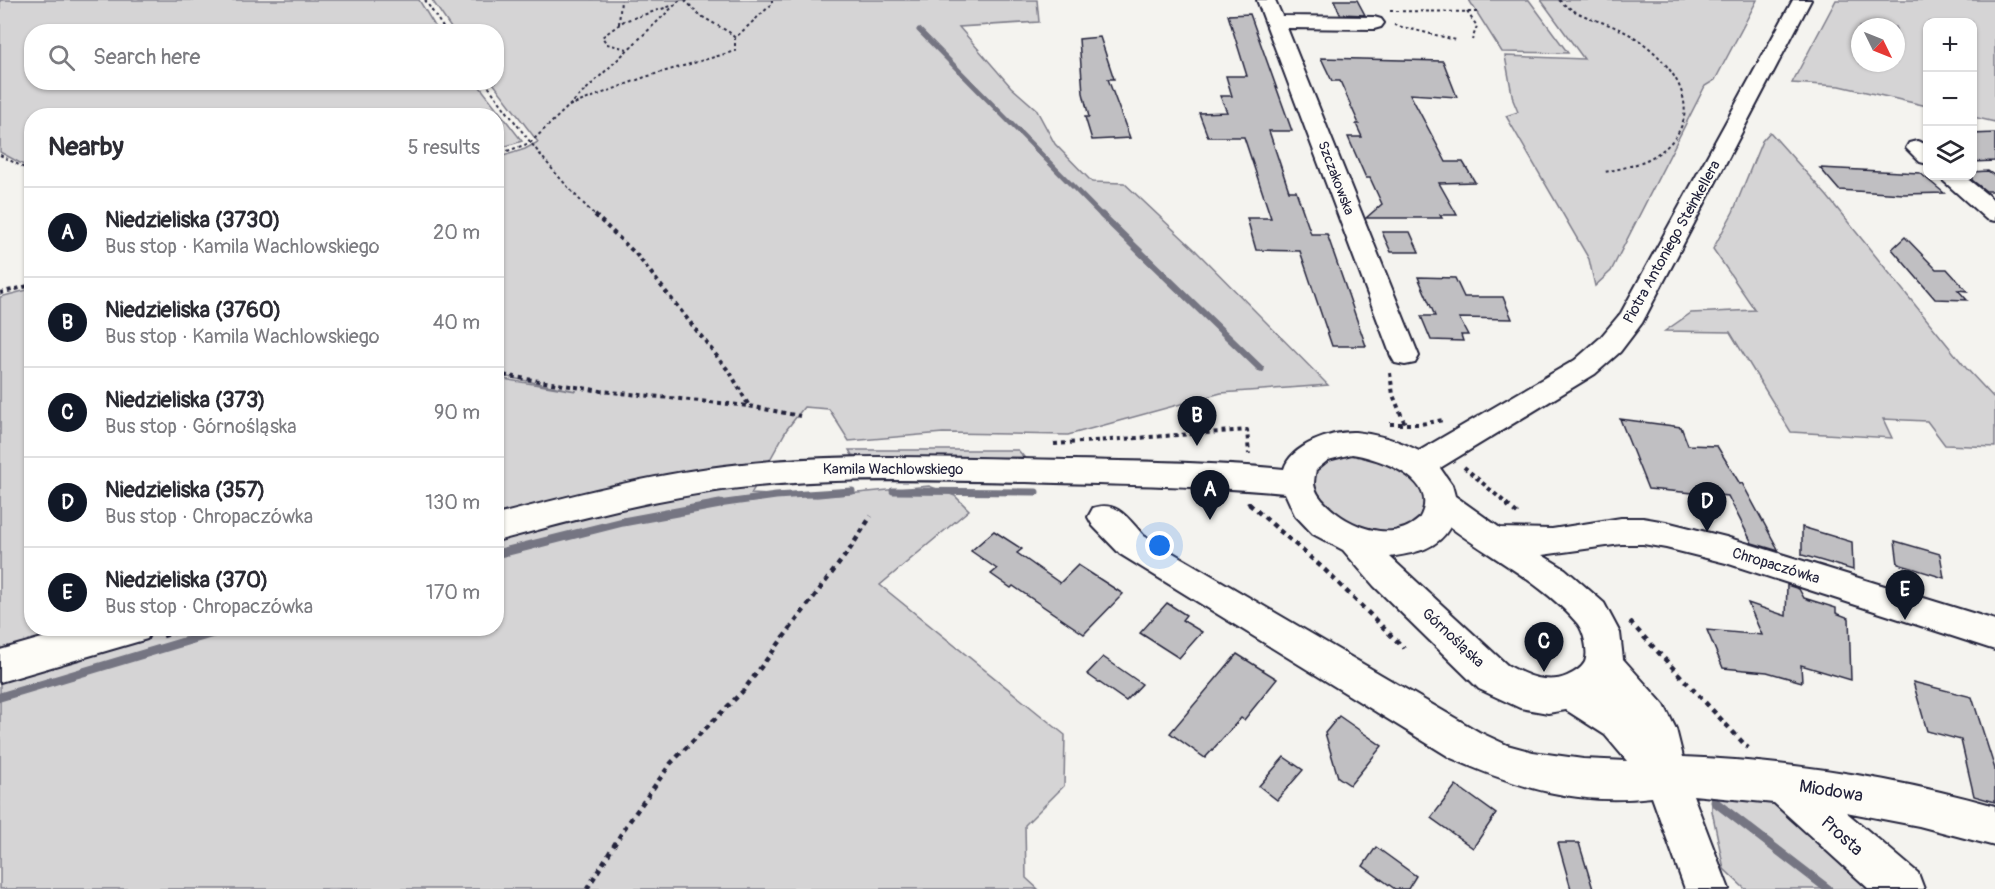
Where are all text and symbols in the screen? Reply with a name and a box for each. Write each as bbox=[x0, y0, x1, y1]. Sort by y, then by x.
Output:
north arrow bbox=[1851, 18, 1905, 72]
map controls bbox=[1923, 18, 1977, 180]
button: + bbox=[1923, 18, 1977, 72]
search box bbox=[24, 24, 504, 90]
icon: search bbox=[45, 41, 78, 74]
text: Search here bbox=[93, 43, 200, 71]
button: − bbox=[1923, 72, 1977, 126]
button: layers bbox=[1923, 126, 1977, 180]
text: Nearby bbox=[48, 131, 124, 163]
text: 5 results bbox=[408, 135, 480, 160]
street label: Szczakowska bbox=[1314, 139, 1358, 217]
street label: Piotra Antoniego Steinkellera bbox=[1619, 157, 1725, 327]
text: Niedzieliska (3730) bbox=[105, 206, 281, 234]
text: A bbox=[61, 220, 74, 245]
text: 20 m bbox=[433, 220, 480, 245]
text: Bus stop · Kamila Wachlowskiego bbox=[105, 234, 379, 259]
text: Niedzieliska (3760) bbox=[105, 296, 281, 324]
text: B bbox=[62, 310, 73, 335]
text: 40 m bbox=[433, 310, 480, 335]
text: Bus stop · Kamila Wachlowskiego bbox=[105, 324, 379, 349]
text: Niedzieliska (373) bbox=[105, 386, 266, 414]
pin: B bbox=[1178, 396, 1216, 446]
text: C bbox=[61, 400, 74, 425]
text: 90 m bbox=[434, 400, 480, 425]
text: Bus stop · Górnośląska bbox=[105, 414, 297, 439]
street label: Kamila Wachlowskiego bbox=[823, 460, 963, 479]
pin: A bbox=[1190, 470, 1230, 520]
text: Niedzieliska (357) bbox=[105, 476, 265, 504]
pin: D bbox=[1688, 482, 1726, 532]
text: D bbox=[61, 490, 74, 515]
text: 130 m bbox=[425, 490, 480, 515]
text: Bus stop · Chropaczówka bbox=[105, 504, 313, 529]
your location bbox=[1145, 531, 1174, 560]
street label: Chropaczówka bbox=[1730, 544, 1822, 588]
text: Niedzieliska (370) bbox=[105, 566, 268, 594]
pin: E bbox=[1886, 570, 1924, 620]
text: E bbox=[62, 580, 73, 605]
text: 170 m bbox=[426, 580, 480, 605]
text: Bus stop · Chropaczówka bbox=[105, 594, 313, 619]
street label: Górnośląska bbox=[1418, 604, 1488, 672]
pin: C bbox=[1524, 622, 1564, 672]
street label: Miodowa bbox=[1797, 775, 1865, 807]
street label: Prosta bbox=[1816, 811, 1868, 861]

